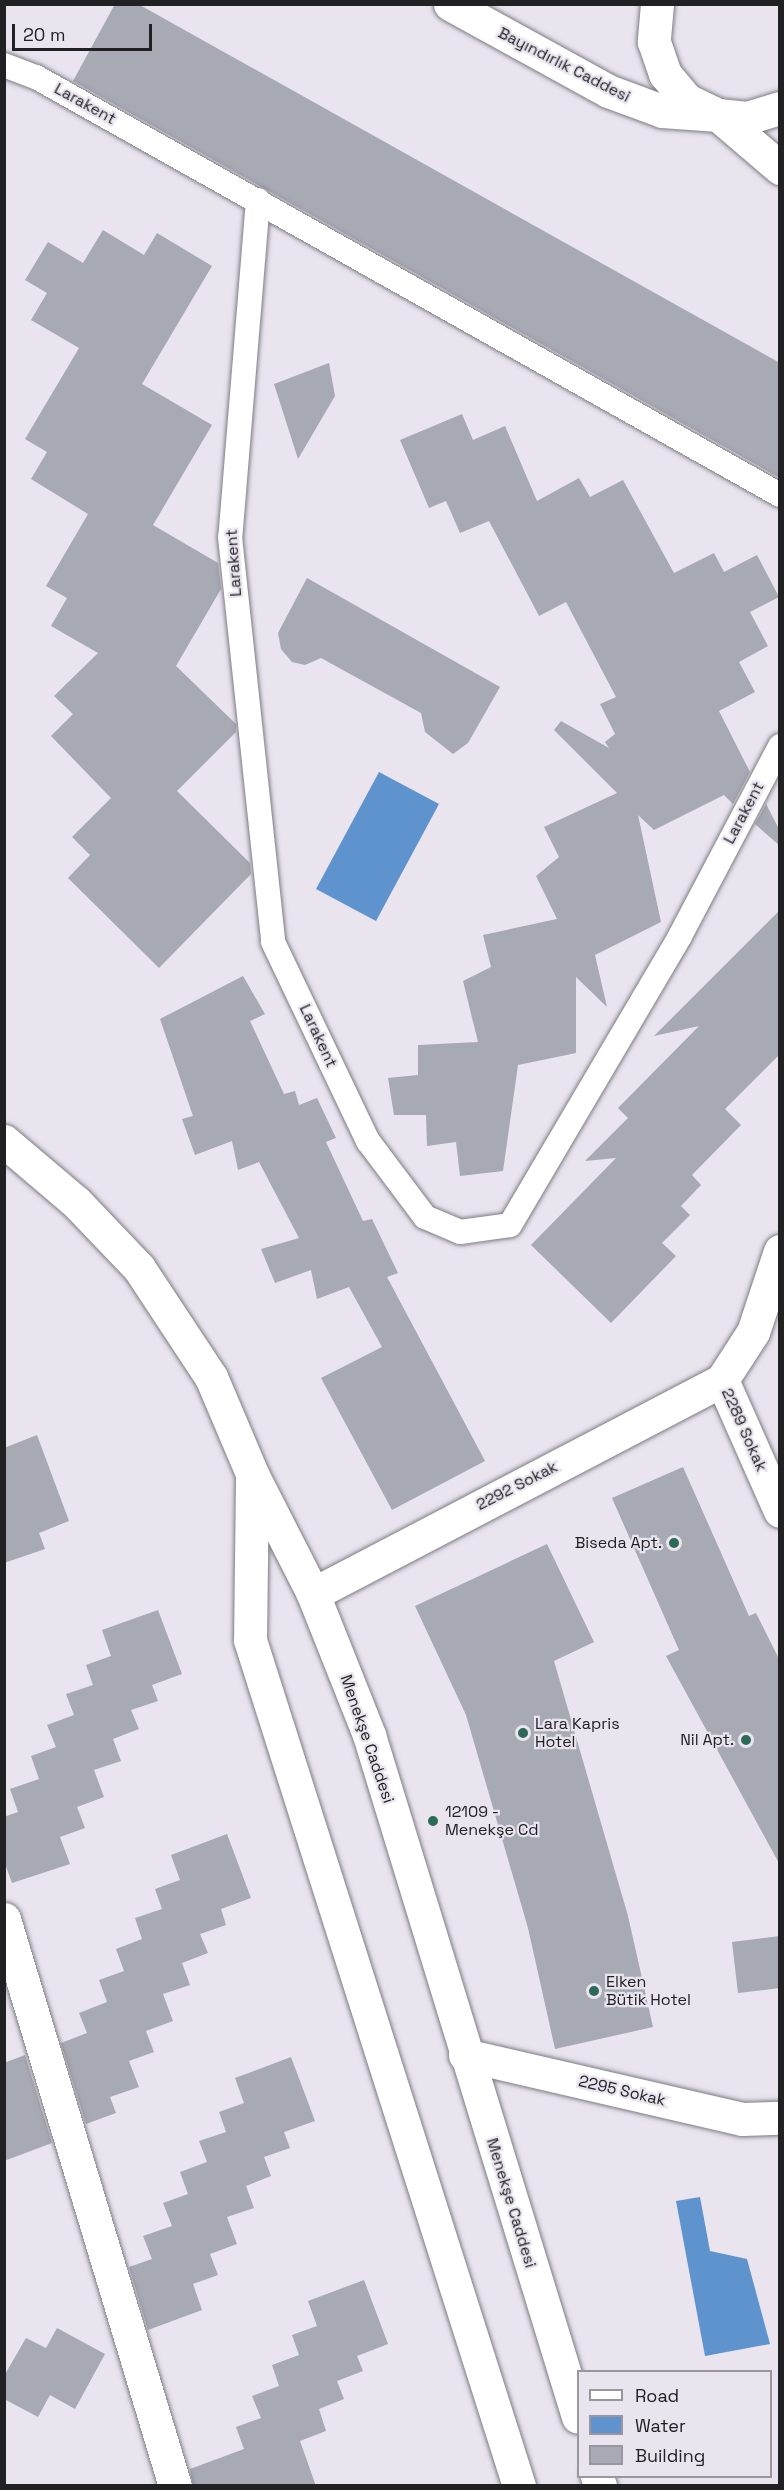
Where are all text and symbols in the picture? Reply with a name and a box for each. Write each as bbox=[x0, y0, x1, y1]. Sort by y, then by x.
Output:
scale bar bbox=[15, 12, 154, 50]
text: 20 m bbox=[23, 23, 66, 46]
street label: Bayındırlık Caddesi bbox=[495, 23, 633, 107]
street label: Larakent bbox=[51, 79, 119, 129]
street label: Larakent bbox=[222, 529, 246, 597]
street label: Larakent bbox=[720, 779, 768, 847]
street label: Larakent bbox=[295, 1001, 341, 1071]
street label: 2289 Sokak bbox=[717, 1385, 771, 1475]
street label: 2292 Sokak bbox=[473, 1457, 561, 1515]
place label: Biseda Apt. bbox=[575, 1533, 662, 1553]
marker: Biseda Apt. bbox=[667, 1536, 681, 1550]
street label: Menekşe Caddesi bbox=[336, 1672, 398, 1806]
place label: Lara Kapris Hotel bbox=[535, 1714, 620, 1752]
marker: Lara Kapris Hotel bbox=[516, 1726, 530, 1740]
place label: Nil Apt. bbox=[680, 1730, 734, 1750]
marker: Nil Apt. bbox=[739, 1733, 753, 1747]
place label: 12109 - Menekşe Cd bbox=[445, 1802, 539, 1840]
marker: 12109 - Menekşe Cd bbox=[426, 1814, 440, 1828]
place label: Elken Bütik Hotel bbox=[606, 1972, 691, 2010]
marker: Elken Bütik Hotel bbox=[587, 1984, 601, 1998]
street label: 2295 Sokak bbox=[577, 2072, 667, 2110]
street label: Menekşe Caddesi bbox=[482, 2136, 540, 2270]
legend bbox=[577, 2370, 772, 2478]
text: Road bbox=[635, 2384, 679, 2407]
text: Water bbox=[635, 2414, 686, 2437]
text: Building bbox=[635, 2444, 705, 2467]

